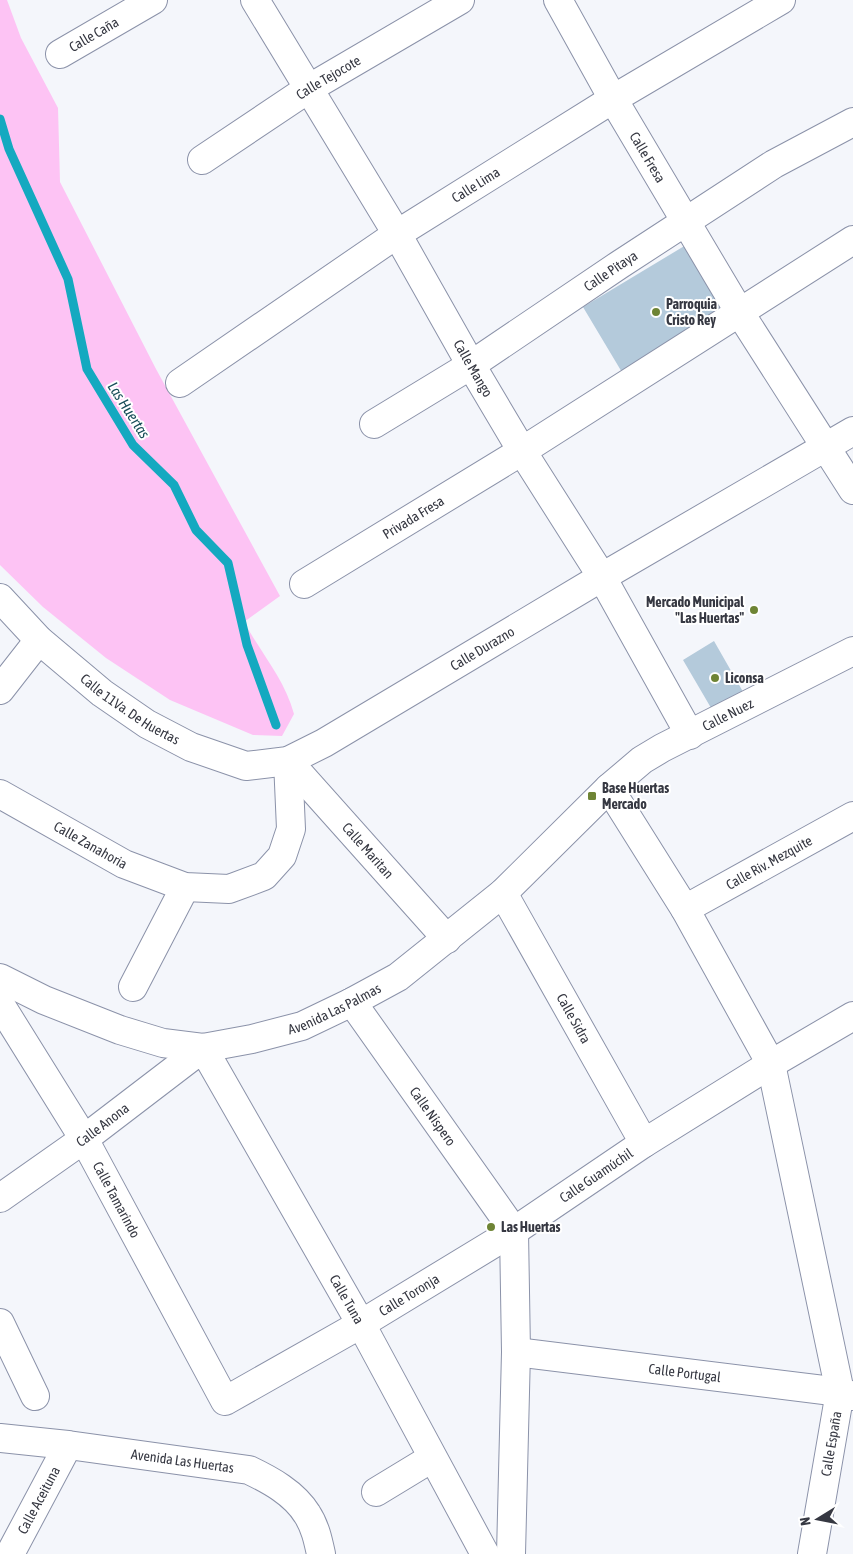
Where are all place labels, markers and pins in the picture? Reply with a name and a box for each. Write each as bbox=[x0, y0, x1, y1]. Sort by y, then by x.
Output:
place label: Parroquia Cristo Rey bbox=[666, 296, 718, 328]
marker: Parroquia Cristo Rey bbox=[650, 306, 662, 318]
place label: Mercado Municipal "Las Huertas" bbox=[646, 594, 744, 626]
marker: Mercado Municipal "Las Huertas" bbox=[748, 604, 760, 616]
place label: Liconsa bbox=[725, 670, 764, 686]
marker: Liconsa bbox=[709, 672, 721, 684]
place label: Base Huertas Mercado bbox=[602, 780, 669, 812]
marker: Base Huertas Mercado bbox=[586, 790, 598, 802]
place label: Las Huertas bbox=[501, 1219, 561, 1235]
marker: Las Huertas bbox=[485, 1221, 497, 1233]

